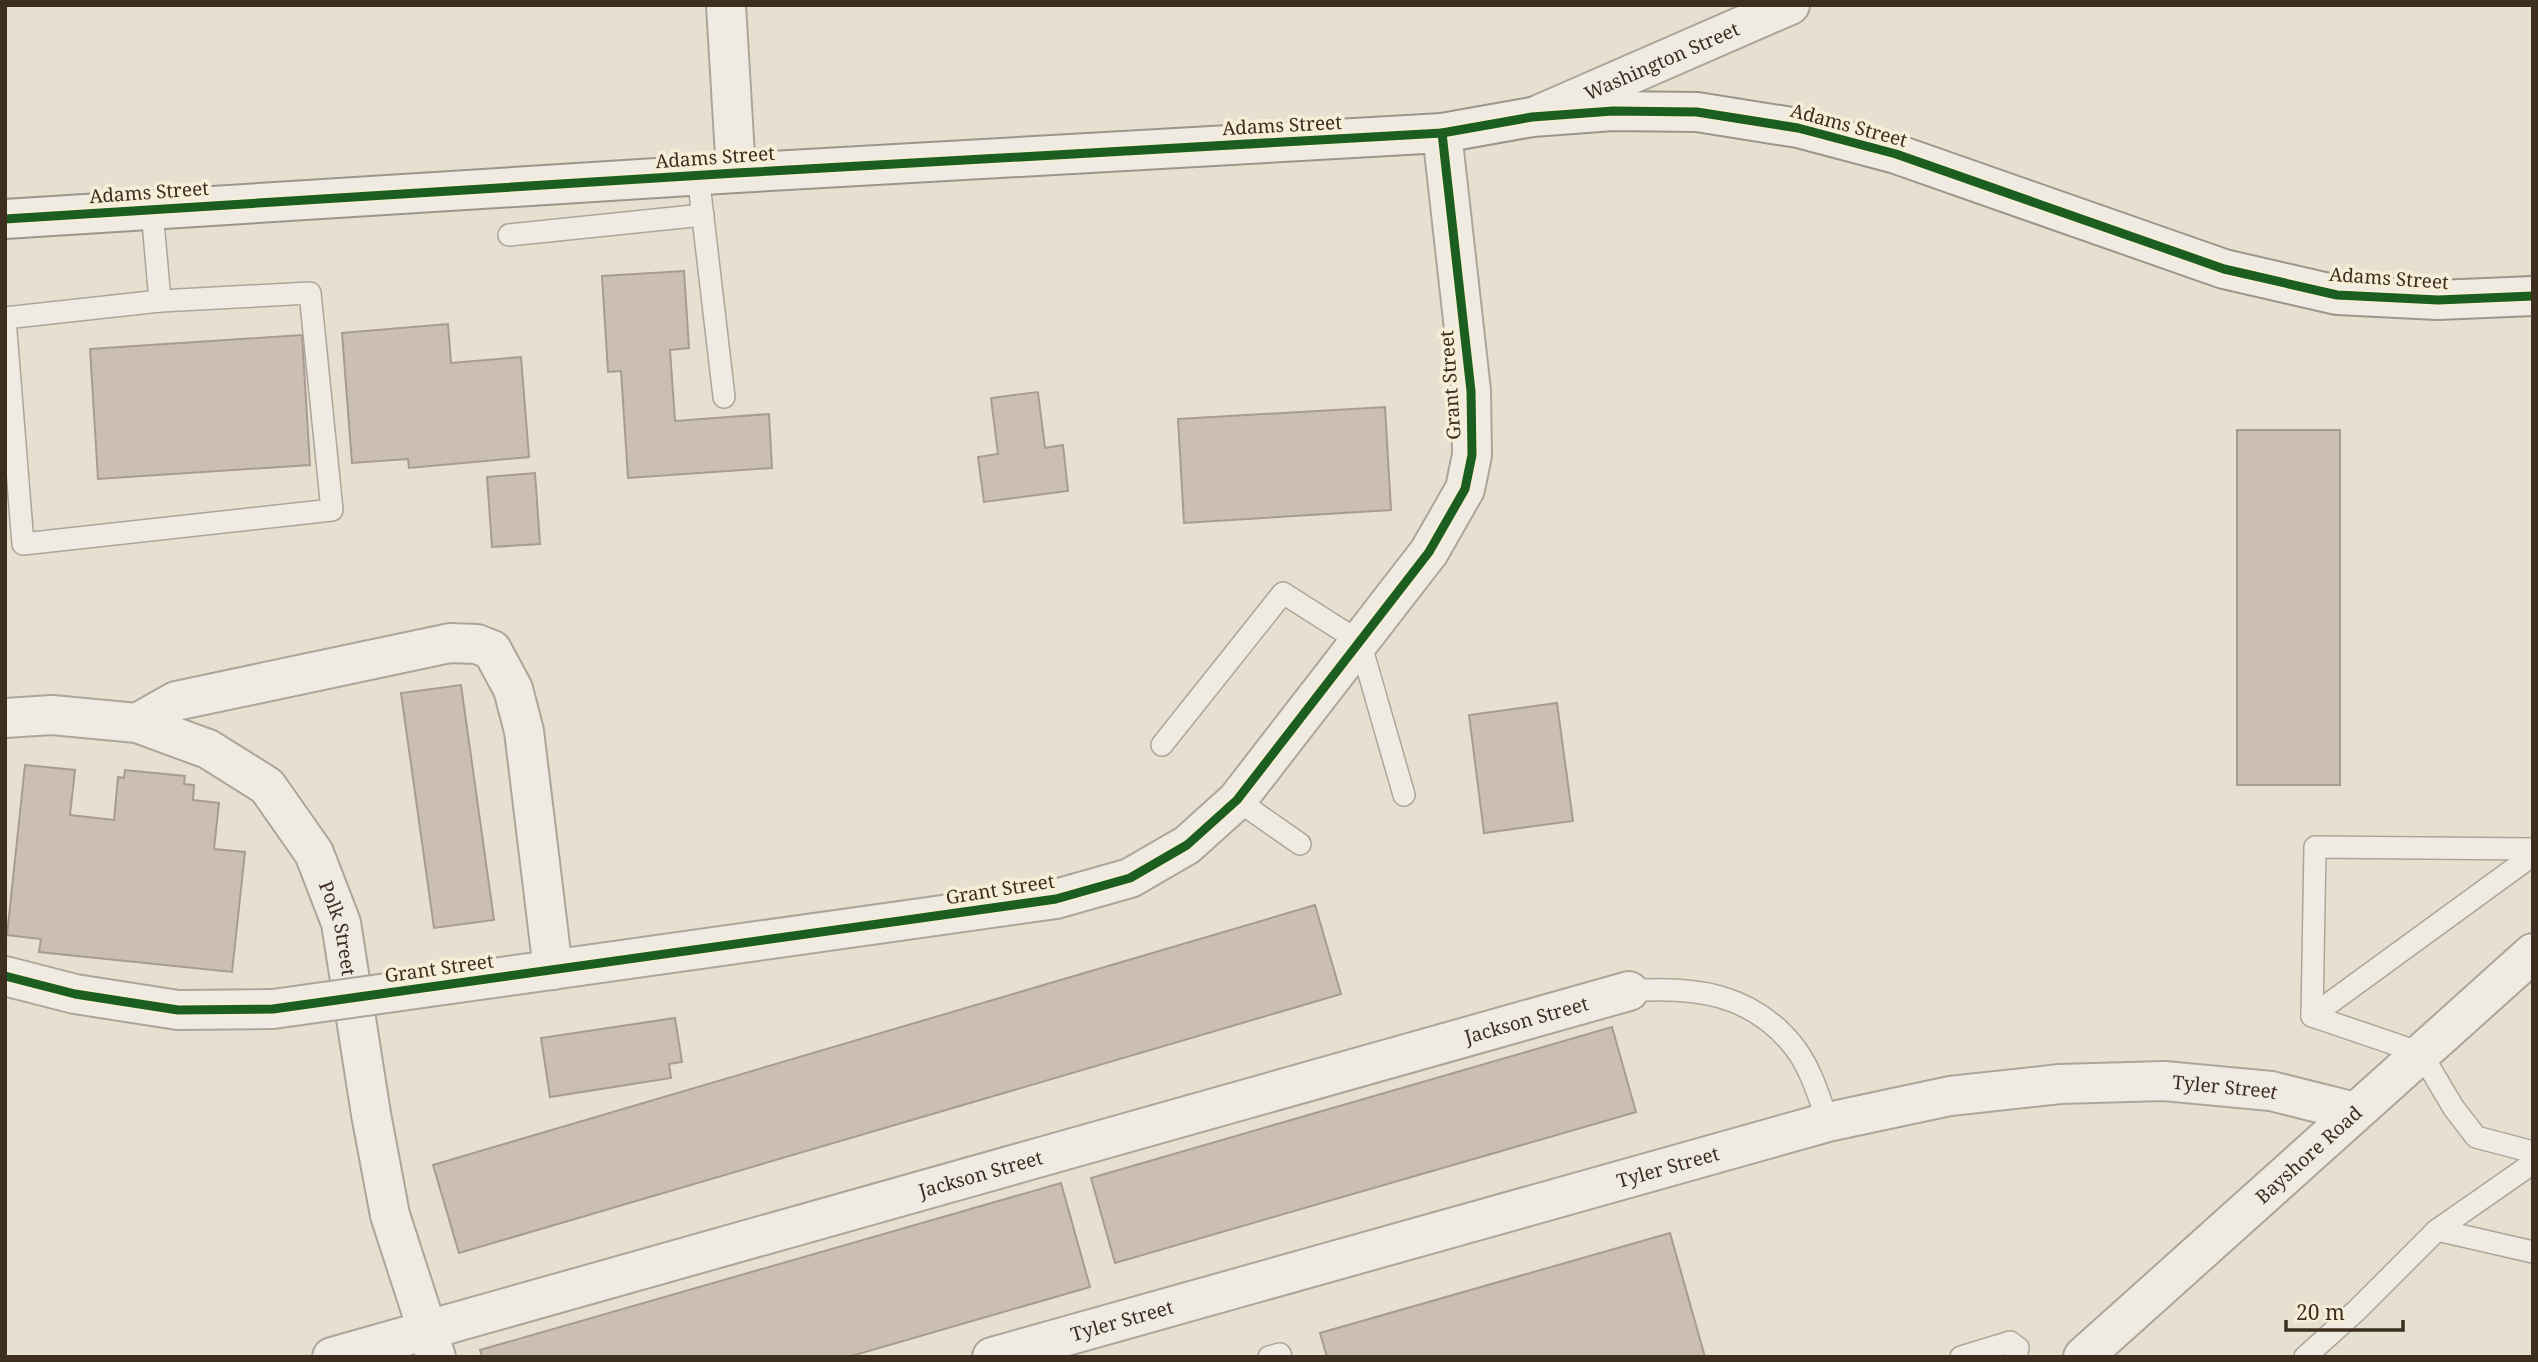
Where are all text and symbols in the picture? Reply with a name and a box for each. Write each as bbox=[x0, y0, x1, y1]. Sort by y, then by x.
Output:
street label: Washington Street bbox=[1580, 16, 1743, 106]
street label: Adams Street bbox=[1788, 97, 1911, 153]
street label: Adams Street bbox=[1221, 109, 1343, 141]
street label: Adams Street bbox=[654, 140, 776, 174]
street label: Adams Street bbox=[88, 175, 210, 209]
street label: Adams Street bbox=[2328, 261, 2450, 295]
street label: Grant Street bbox=[1433, 329, 1467, 441]
street label: Grant Street bbox=[944, 868, 1057, 910]
street label: Polk Street bbox=[313, 877, 362, 978]
street label: Grant Street bbox=[383, 947, 495, 989]
street label: Jackson Street bbox=[1460, 990, 1592, 1050]
street label: Tyler Street bbox=[2171, 1069, 2281, 1105]
street label: Bayshore Road bbox=[2250, 1100, 2368, 1209]
street label: Tyler Street bbox=[1614, 1140, 1722, 1194]
street label: Jackson Street bbox=[915, 1144, 1046, 1204]
scale bar bbox=[2286, 1288, 2403, 1332]
street label: Tyler Street bbox=[1068, 1294, 1177, 1347]
text: 20 m bbox=[2296, 1298, 2345, 1326]

